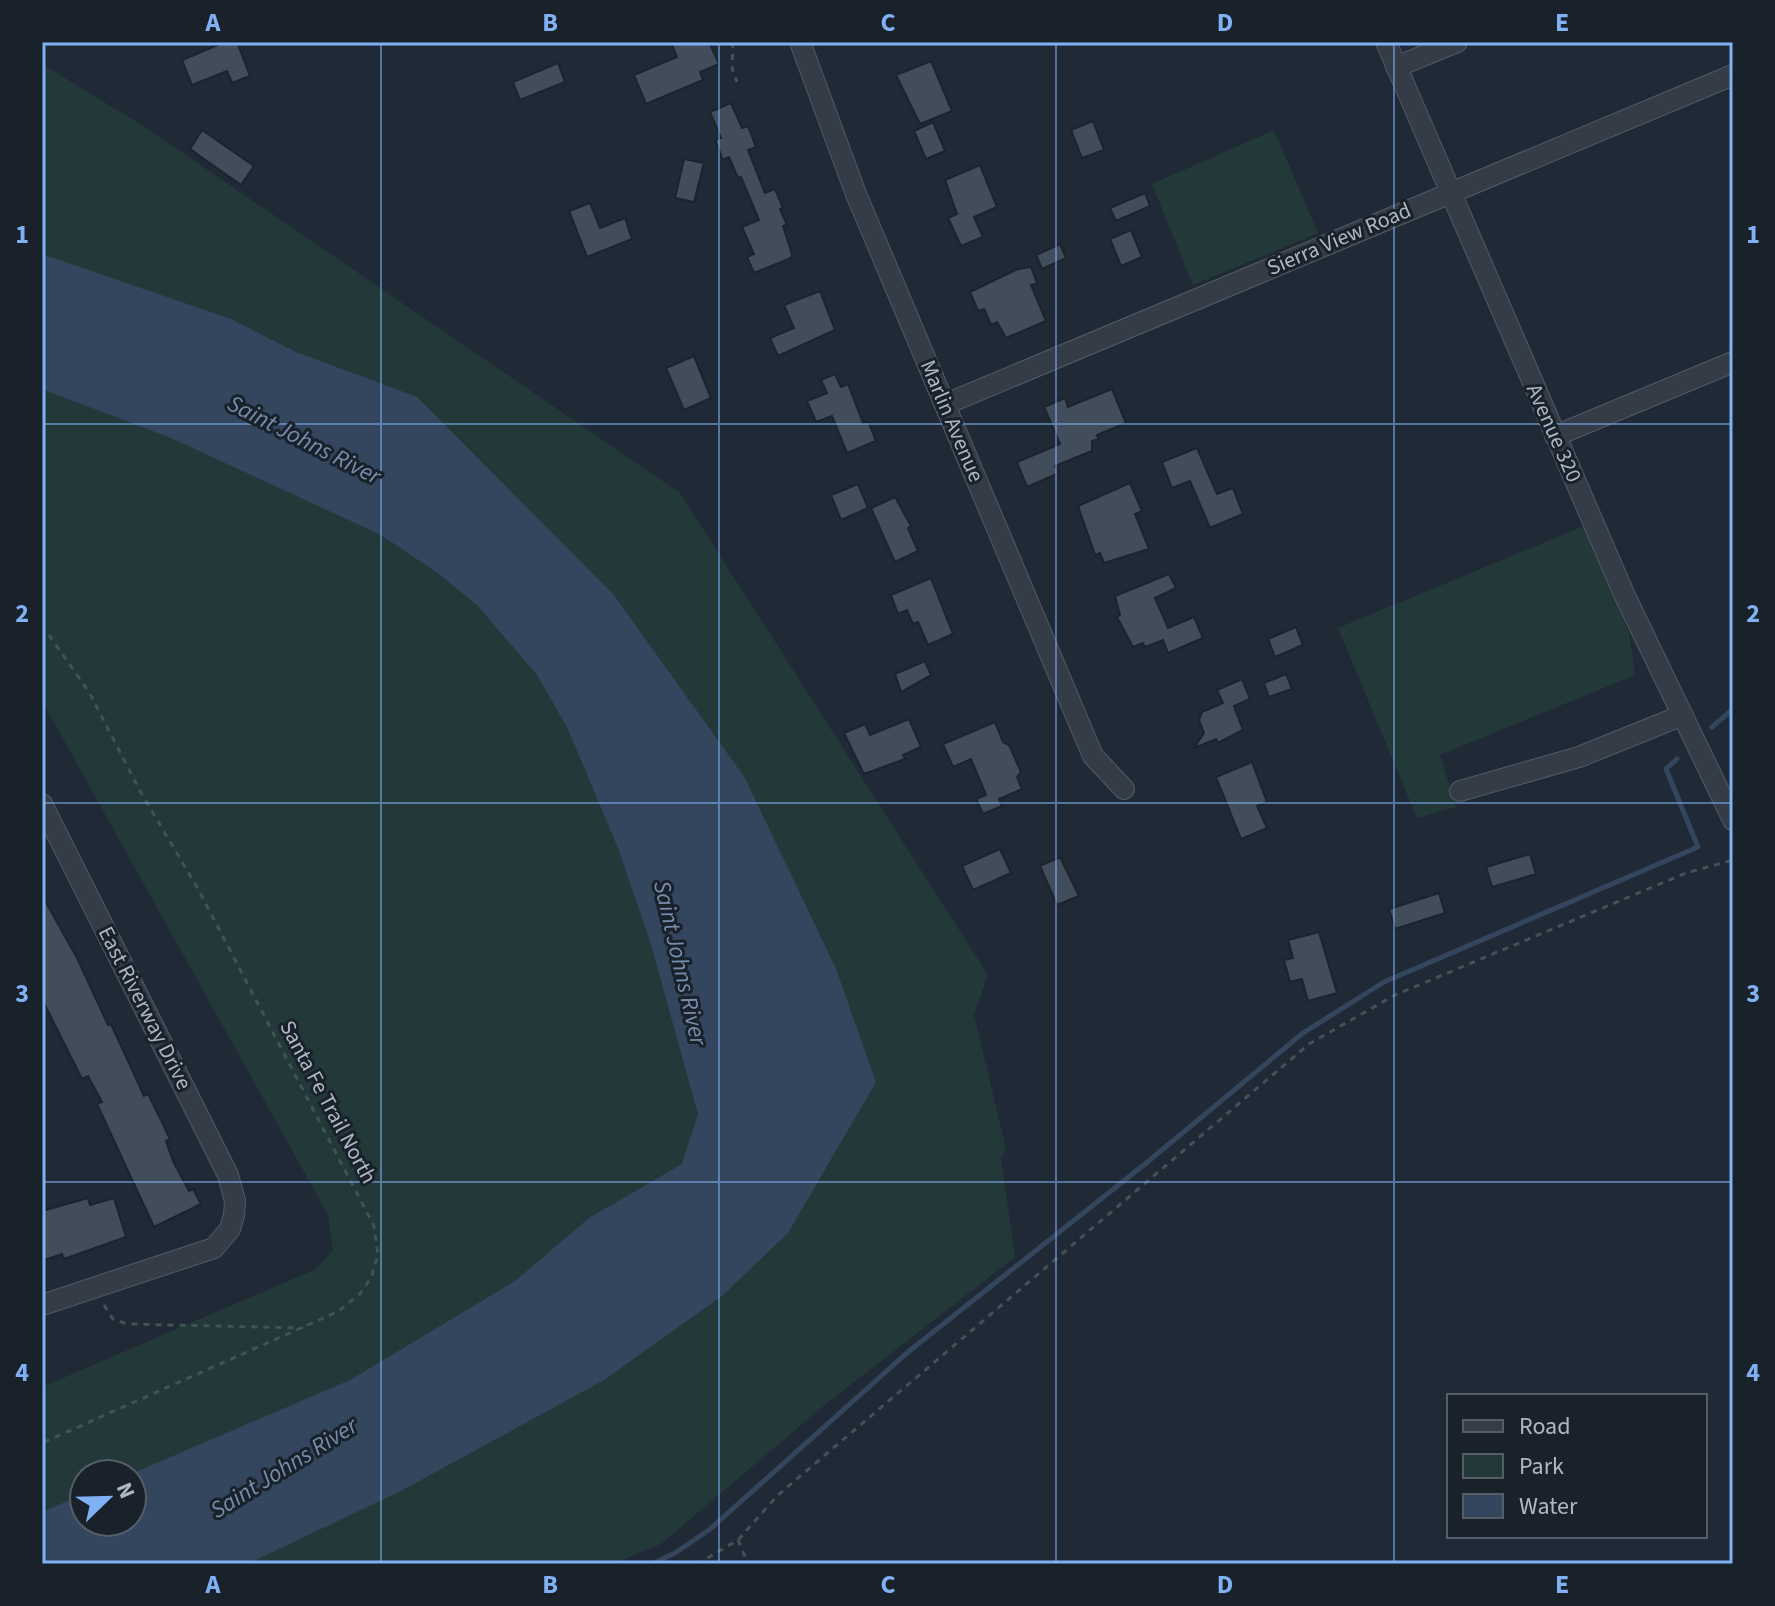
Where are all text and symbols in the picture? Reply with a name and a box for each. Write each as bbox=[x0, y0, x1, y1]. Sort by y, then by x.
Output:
text: A bbox=[205, 4, 222, 41]
text: B bbox=[542, 4, 558, 41]
text: C bbox=[880, 4, 896, 41]
text: D bbox=[1217, 4, 1233, 41]
text: E bbox=[1555, 4, 1569, 41]
street label: Sierra View Road bbox=[1262, 194, 1416, 284]
text: 1 bbox=[15, 216, 29, 253]
text: 1 bbox=[1746, 216, 1760, 253]
street label: Marlin Avenue bbox=[912, 355, 992, 487]
street label: Avenue 320 bbox=[1518, 379, 1590, 487]
water label: Saint Johns River bbox=[221, 386, 388, 495]
text: 2 bbox=[15, 595, 29, 632]
text: 2 bbox=[1746, 595, 1760, 632]
water label: Saint Johns River bbox=[644, 877, 716, 1051]
street label: East Riverway Drive bbox=[90, 921, 200, 1095]
text: 3 bbox=[15, 975, 29, 1012]
text: 3 bbox=[1746, 975, 1760, 1012]
street label: Santa Fe Trail North bbox=[271, 1015, 385, 1189]
text: 4 bbox=[15, 1354, 29, 1391]
text: 4 bbox=[1746, 1354, 1760, 1391]
legend bbox=[1447, 1394, 1707, 1538]
water label: Saint Johns River bbox=[203, 1408, 366, 1527]
text: Road bbox=[1519, 1409, 1571, 1444]
text: Park bbox=[1519, 1449, 1564, 1484]
north arrow bbox=[68, 1458, 148, 1538]
text: N bbox=[108, 1478, 143, 1504]
text: Water bbox=[1519, 1489, 1578, 1524]
text: A bbox=[205, 1566, 222, 1603]
text: B bbox=[542, 1566, 558, 1603]
text: C bbox=[880, 1566, 896, 1603]
text: D bbox=[1217, 1566, 1233, 1603]
text: E bbox=[1555, 1566, 1569, 1603]

